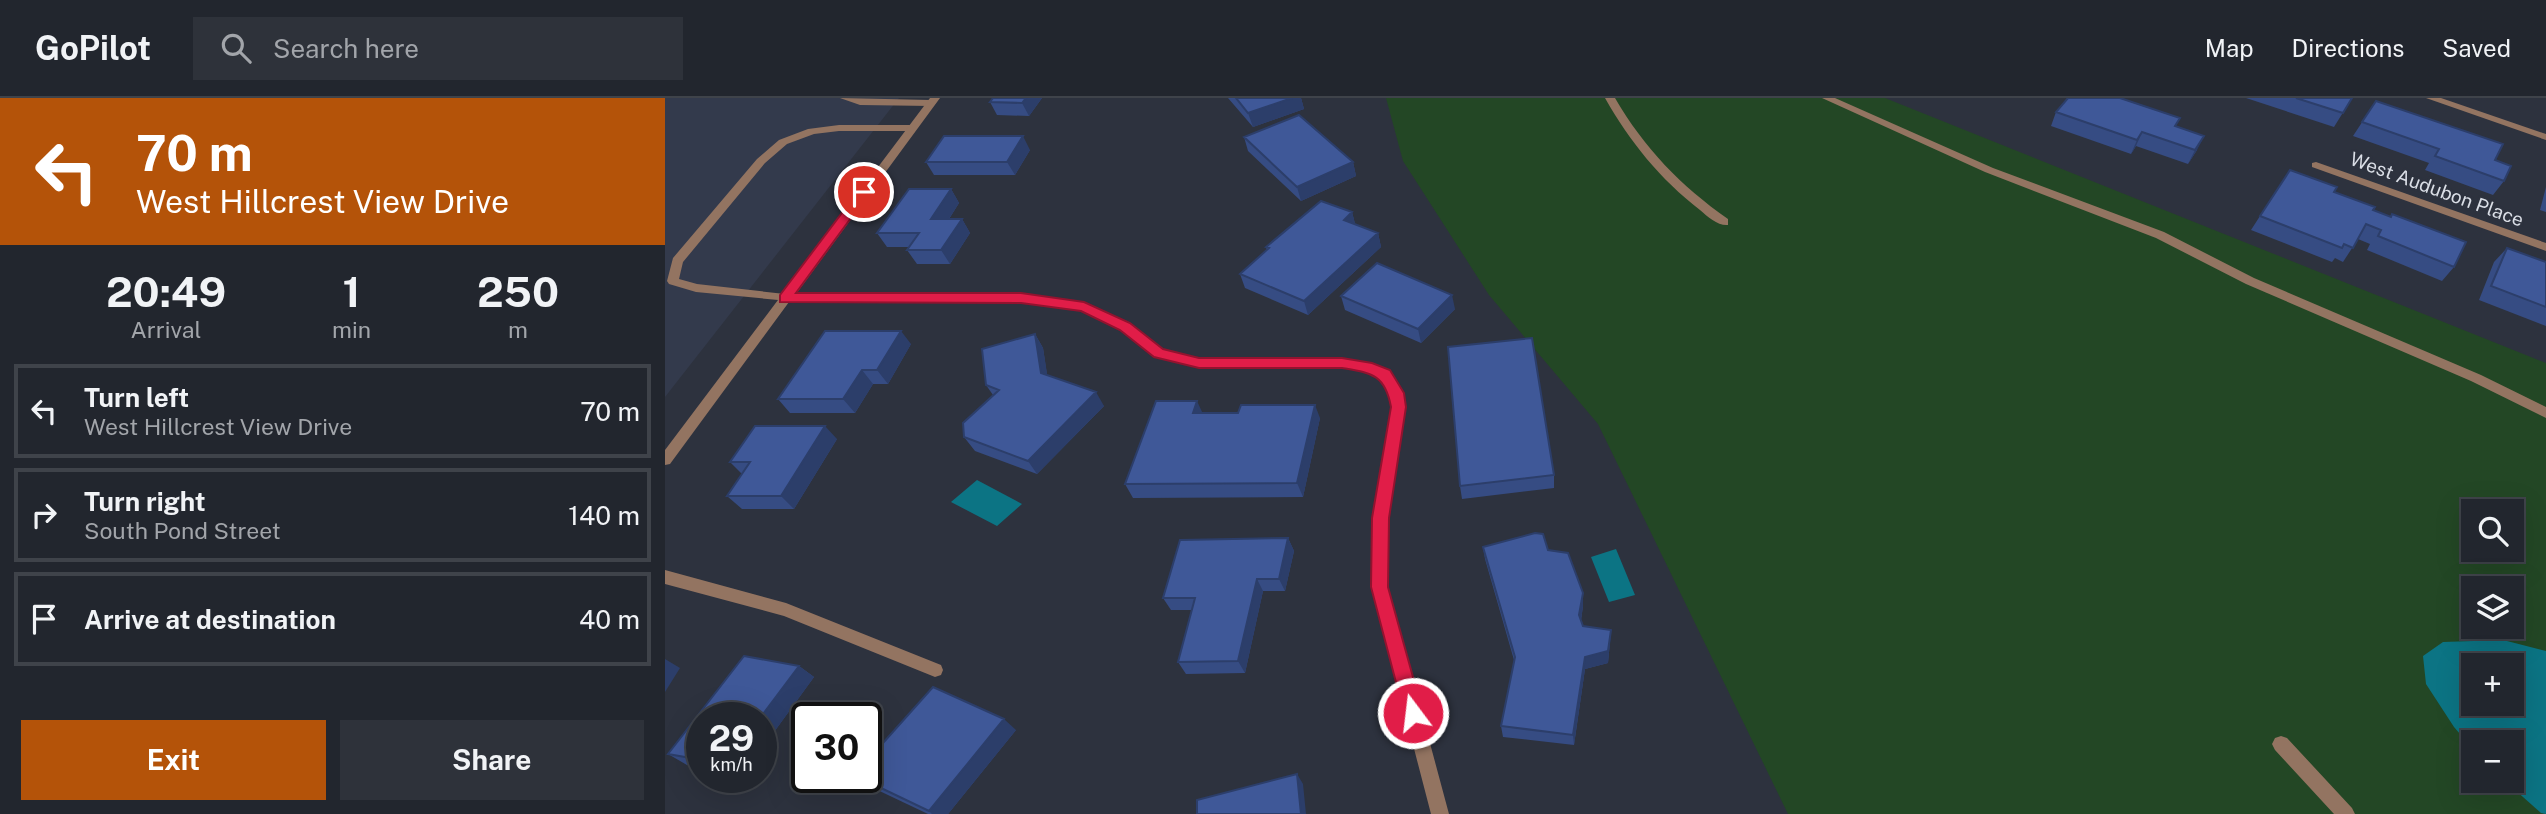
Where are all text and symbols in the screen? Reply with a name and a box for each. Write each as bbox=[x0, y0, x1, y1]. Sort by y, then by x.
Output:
search box bbox=[193, 17, 683, 80]
text: GoPilot bbox=[35, 29, 151, 67]
icon: search bbox=[217, 29, 255, 67]
text: Search here bbox=[273, 33, 419, 64]
text: Map bbox=[2205, 34, 2254, 62]
text: Directions bbox=[2292, 34, 2404, 62]
text: Saved bbox=[2442, 34, 2511, 62]
text: 70 m bbox=[136, 124, 253, 182]
icon: left bbox=[21, 126, 112, 217]
street label: West Audubon Place bbox=[2347, 147, 2527, 231]
pin bbox=[834, 162, 894, 222]
icon: arrive bbox=[845, 173, 883, 211]
text: West Hillcrest View Drive bbox=[136, 183, 509, 220]
text: 20:49 bbox=[106, 267, 226, 316]
text: 1 bbox=[343, 267, 361, 316]
text: 250 bbox=[477, 267, 559, 316]
text: Arrival bbox=[130, 316, 202, 343]
text: min bbox=[332, 316, 371, 343]
text: m bbox=[508, 316, 528, 343]
text: Turn left bbox=[84, 382, 189, 413]
icon: left bbox=[25, 392, 63, 430]
text: 70 m bbox=[580, 396, 640, 427]
text: West Hillcrest View Drive bbox=[84, 413, 352, 440]
text: Turn right bbox=[84, 486, 206, 517]
icon: right bbox=[25, 496, 63, 534]
map controls bbox=[2461, 499, 2524, 793]
button: search bbox=[2461, 499, 2524, 562]
text: 140 m bbox=[568, 500, 640, 531]
text: South Pond Street bbox=[84, 517, 281, 544]
button: layers bbox=[2461, 576, 2524, 639]
icon: arrive bbox=[25, 600, 63, 638]
text: Arrive at destination bbox=[84, 604, 336, 635]
text: 40 m bbox=[579, 604, 640, 635]
button: + bbox=[2461, 653, 2524, 716]
position arrow bbox=[1376, 676, 1450, 750]
speed limit sign: 30 bbox=[791, 702, 882, 793]
text: 29 bbox=[709, 718, 754, 759]
button: Exit bbox=[21, 720, 326, 800]
button: Share bbox=[340, 720, 644, 800]
button: − bbox=[2461, 730, 2524, 793]
text: km/h bbox=[710, 754, 753, 775]

